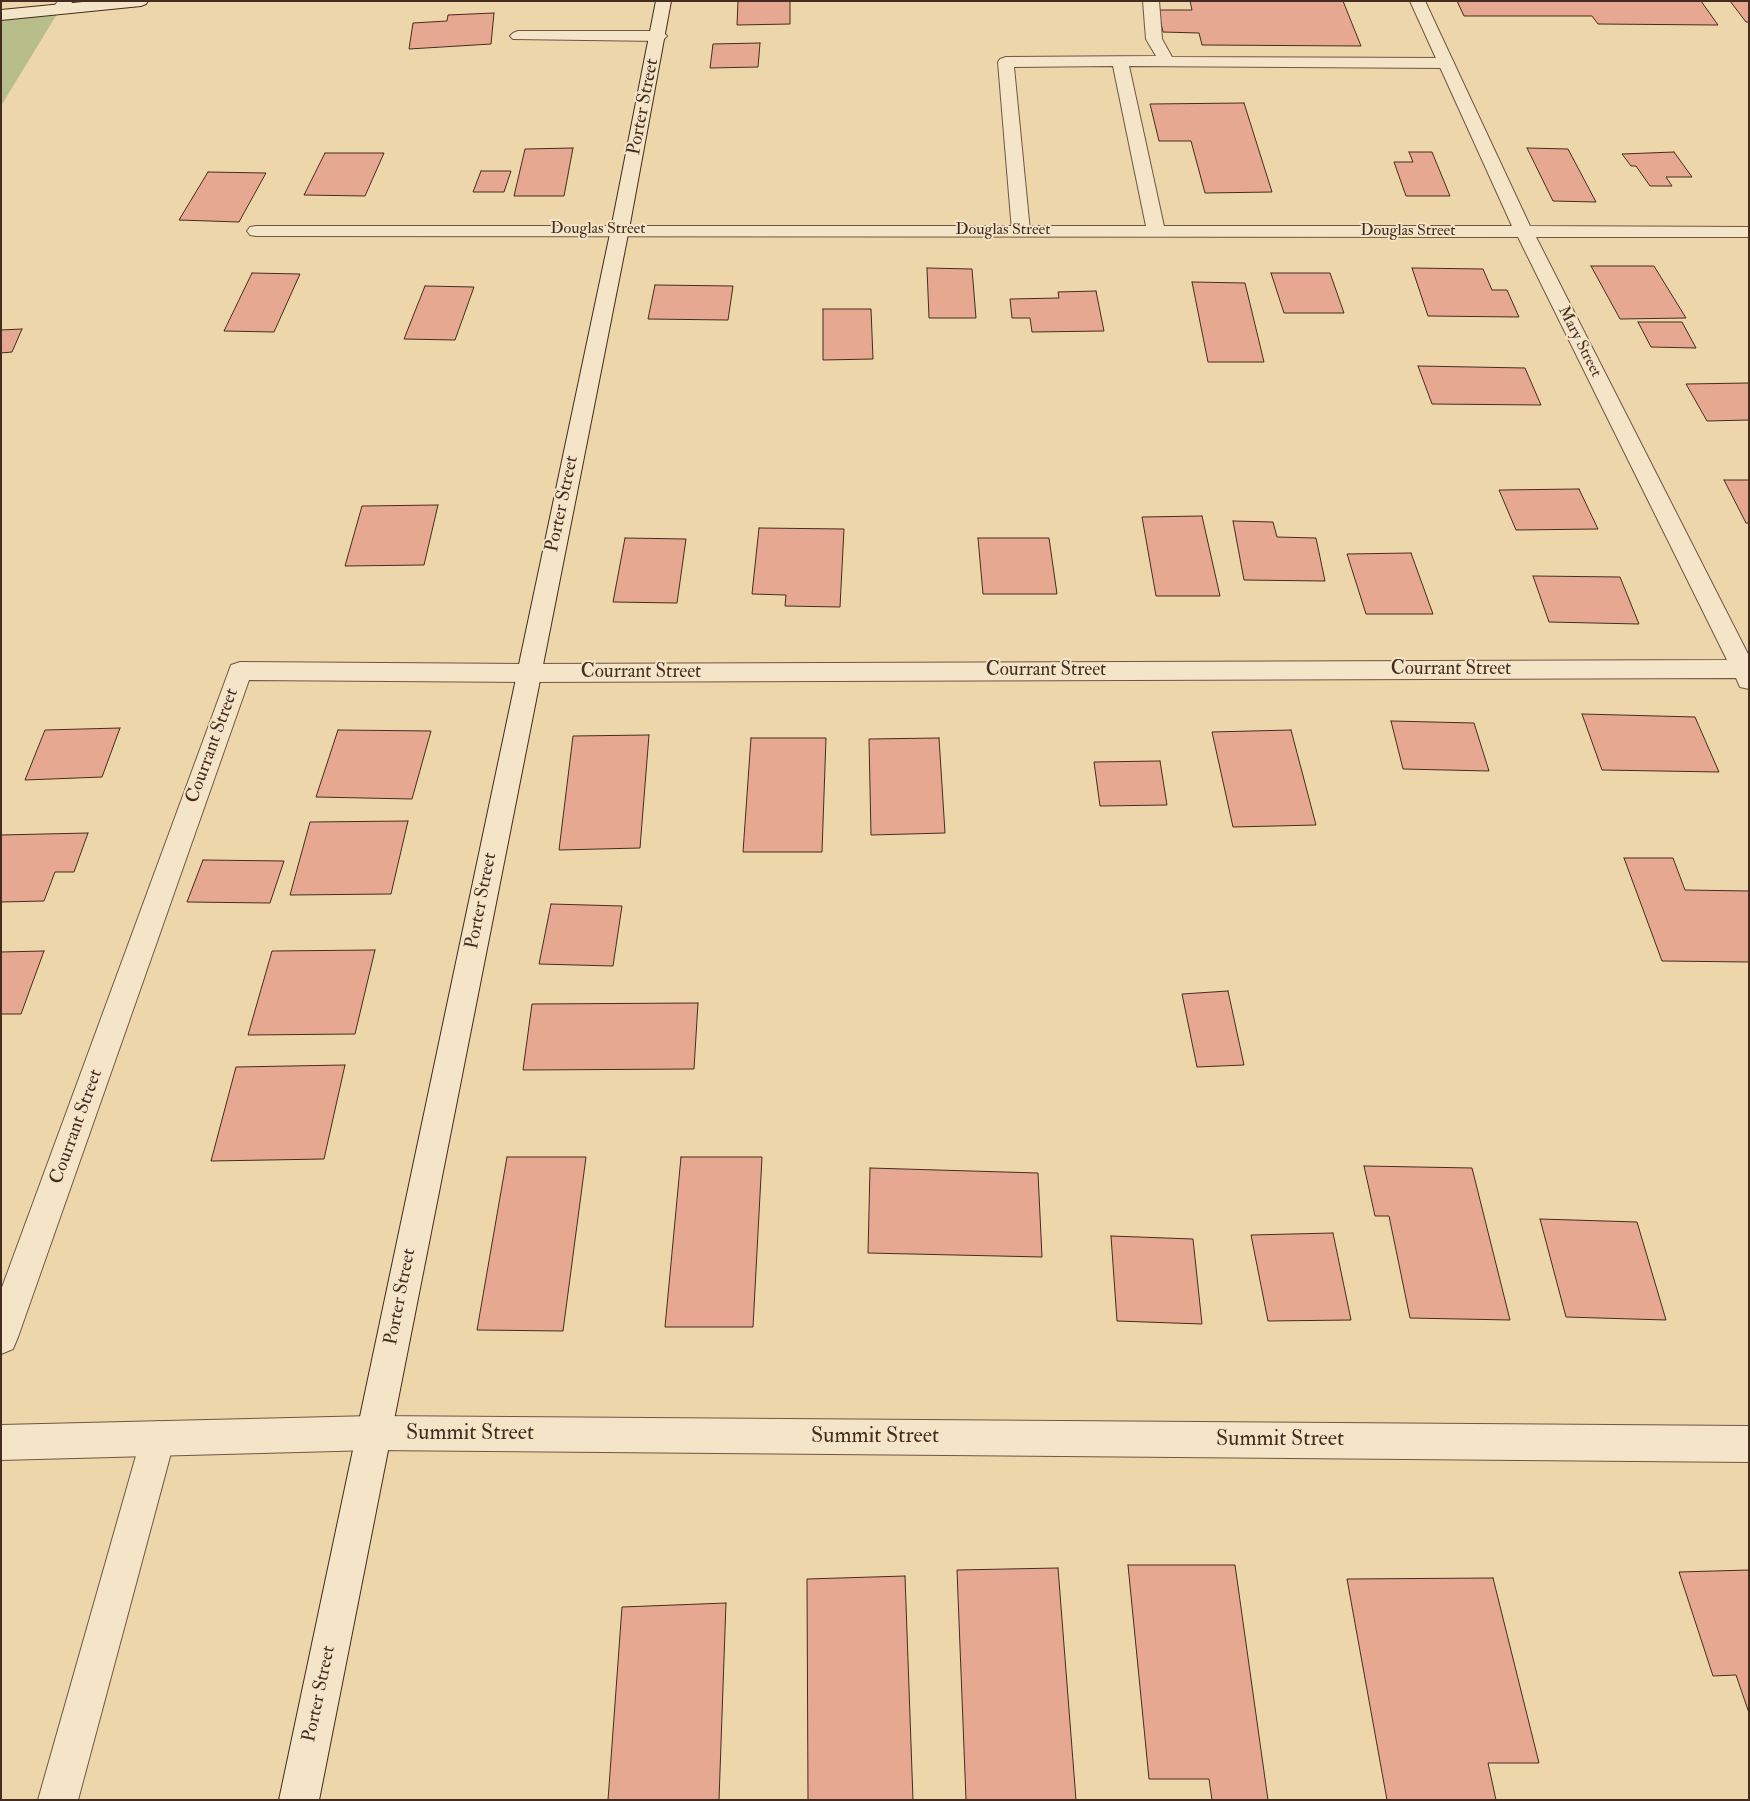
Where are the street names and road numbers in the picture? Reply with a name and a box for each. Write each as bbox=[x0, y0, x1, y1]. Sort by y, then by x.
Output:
street label: Porter Street bbox=[623, 57, 665, 157]
street label: Douglas Street bbox=[551, 220, 645, 240]
street label: Douglas Street bbox=[956, 221, 1050, 241]
street label: Douglas Street bbox=[1361, 222, 1455, 242]
street label: Mary Street bbox=[1553, 303, 1605, 381]
street label: Porter Street bbox=[542, 454, 584, 554]
street label: Courrant Street bbox=[1391, 659, 1511, 681]
street label: Courrant Street bbox=[986, 660, 1106, 682]
street label: Courrant Street bbox=[581, 662, 701, 684]
street label: Courrant Street bbox=[182, 685, 244, 807]
street label: Porter Street bbox=[461, 851, 503, 951]
street label: Courrant Street bbox=[46, 1066, 108, 1188]
street label: Porter Street bbox=[380, 1247, 422, 1347]
street label: Summit Street bbox=[406, 1421, 534, 1447]
street label: Summit Street bbox=[811, 1424, 939, 1450]
street label: Summit Street bbox=[1216, 1427, 1344, 1453]
street label: Porter Street bbox=[299, 1644, 341, 1744]

